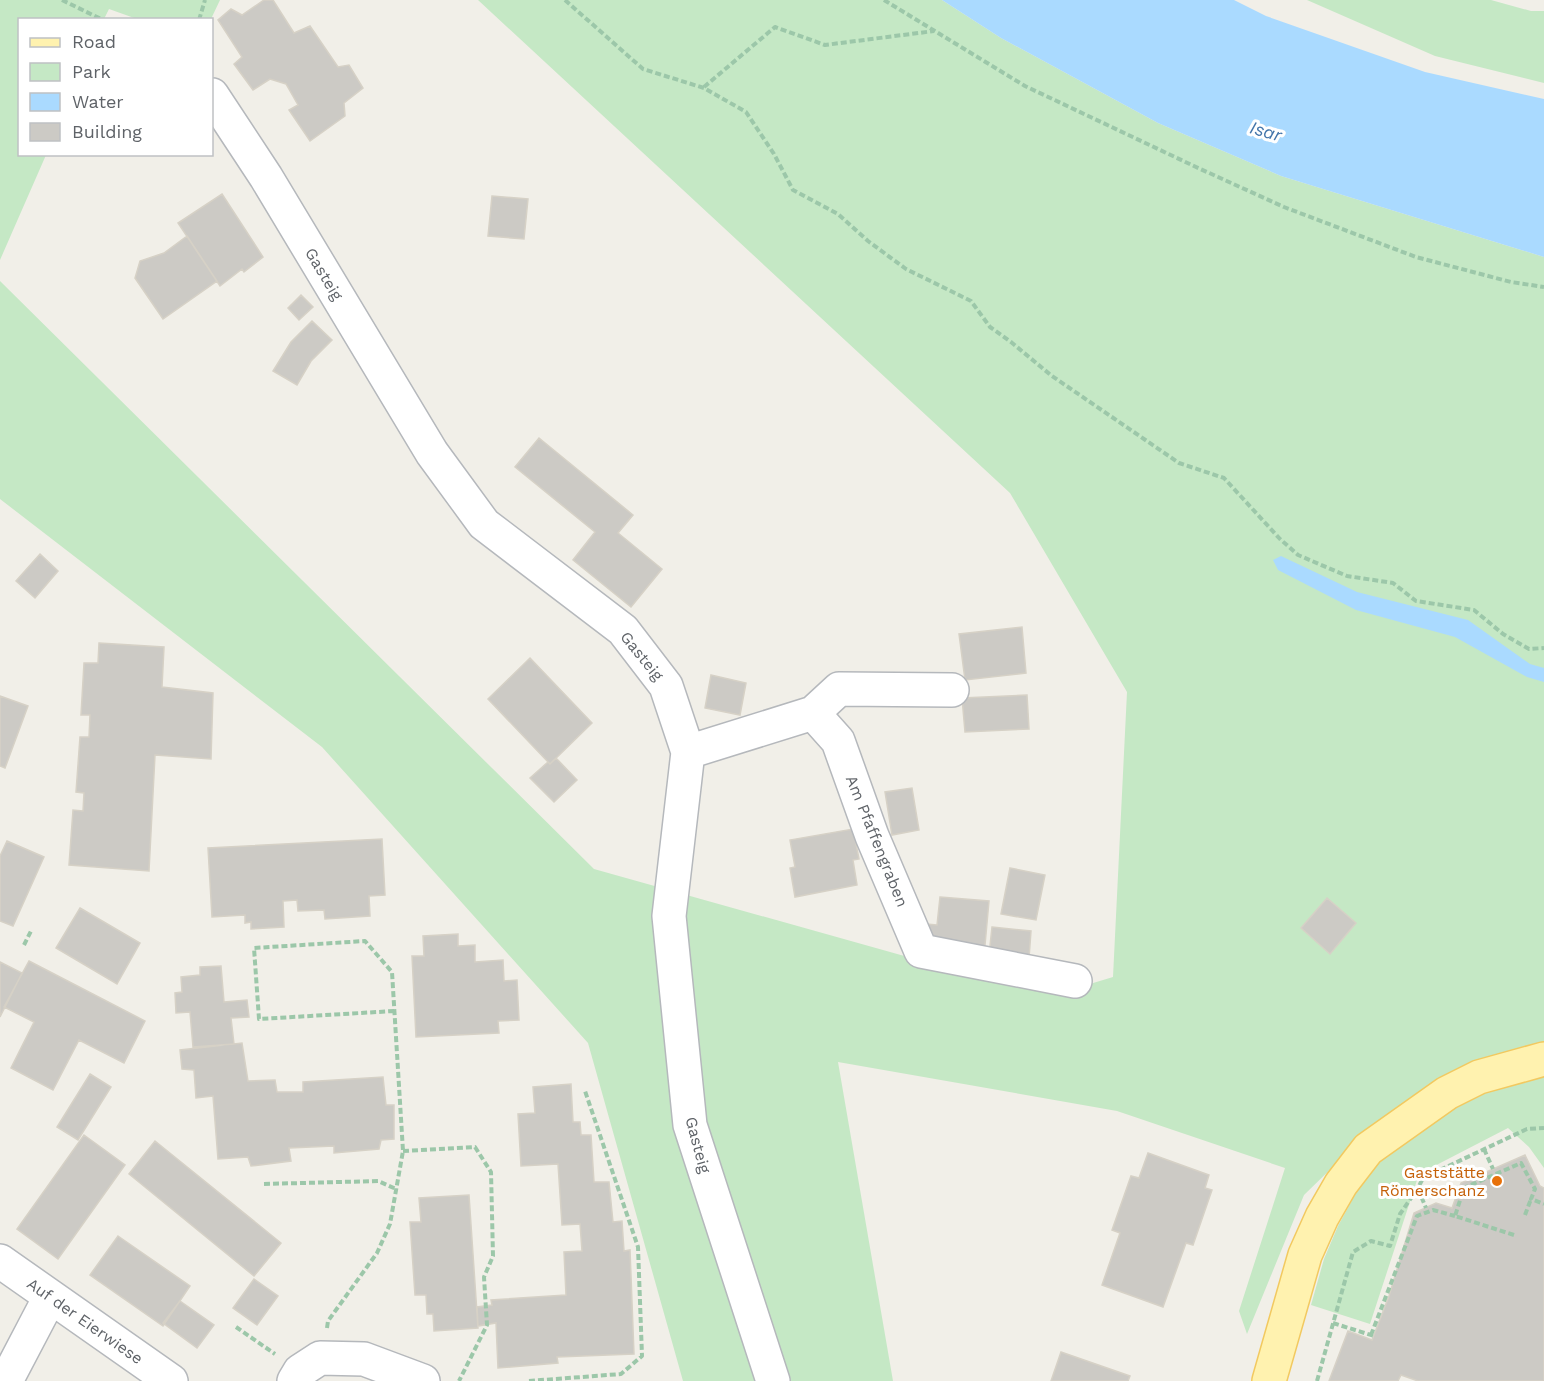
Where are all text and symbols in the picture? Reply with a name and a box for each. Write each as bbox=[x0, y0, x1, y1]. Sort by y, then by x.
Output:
legend bbox=[18, 18, 213, 156]
text: Road bbox=[72, 31, 116, 52]
text: Park bbox=[72, 61, 111, 82]
text: Water bbox=[72, 91, 124, 112]
water label: Isar bbox=[1248, 116, 1285, 146]
text: Building bbox=[72, 121, 142, 142]
street label: Gasteig bbox=[301, 244, 347, 304]
street label: Gasteig bbox=[616, 628, 668, 685]
street label: Am Pfaffengraben bbox=[842, 772, 912, 910]
street label: Gasteig bbox=[681, 1115, 715, 1176]
place label: Gaststätte Römerschanz bbox=[1380, 1163, 1485, 1200]
marker: Gaststätte Römerschanz bbox=[1490, 1174, 1504, 1188]
street label: Auf der Eierwiese bbox=[23, 1274, 147, 1368]

